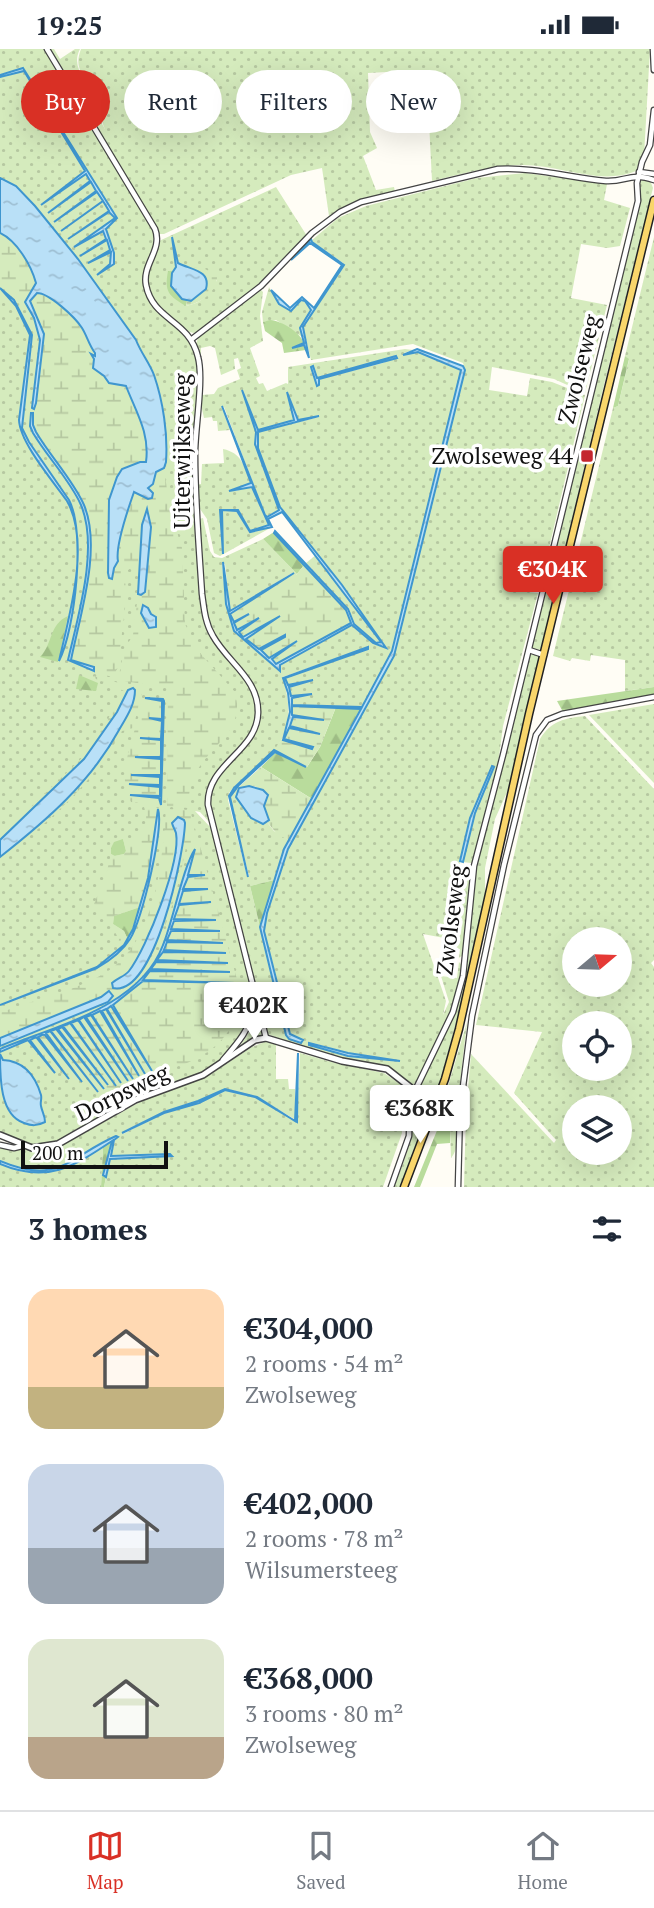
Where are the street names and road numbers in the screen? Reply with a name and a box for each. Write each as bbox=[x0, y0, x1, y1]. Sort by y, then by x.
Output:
street label: Zwolseweg bbox=[550, 310, 607, 427]
street label: Uiterwijkseweg bbox=[166, 372, 197, 529]
street label: Zwolseweg bbox=[428, 862, 473, 977]
street label: Dorpsweg bbox=[70, 1056, 175, 1129]

